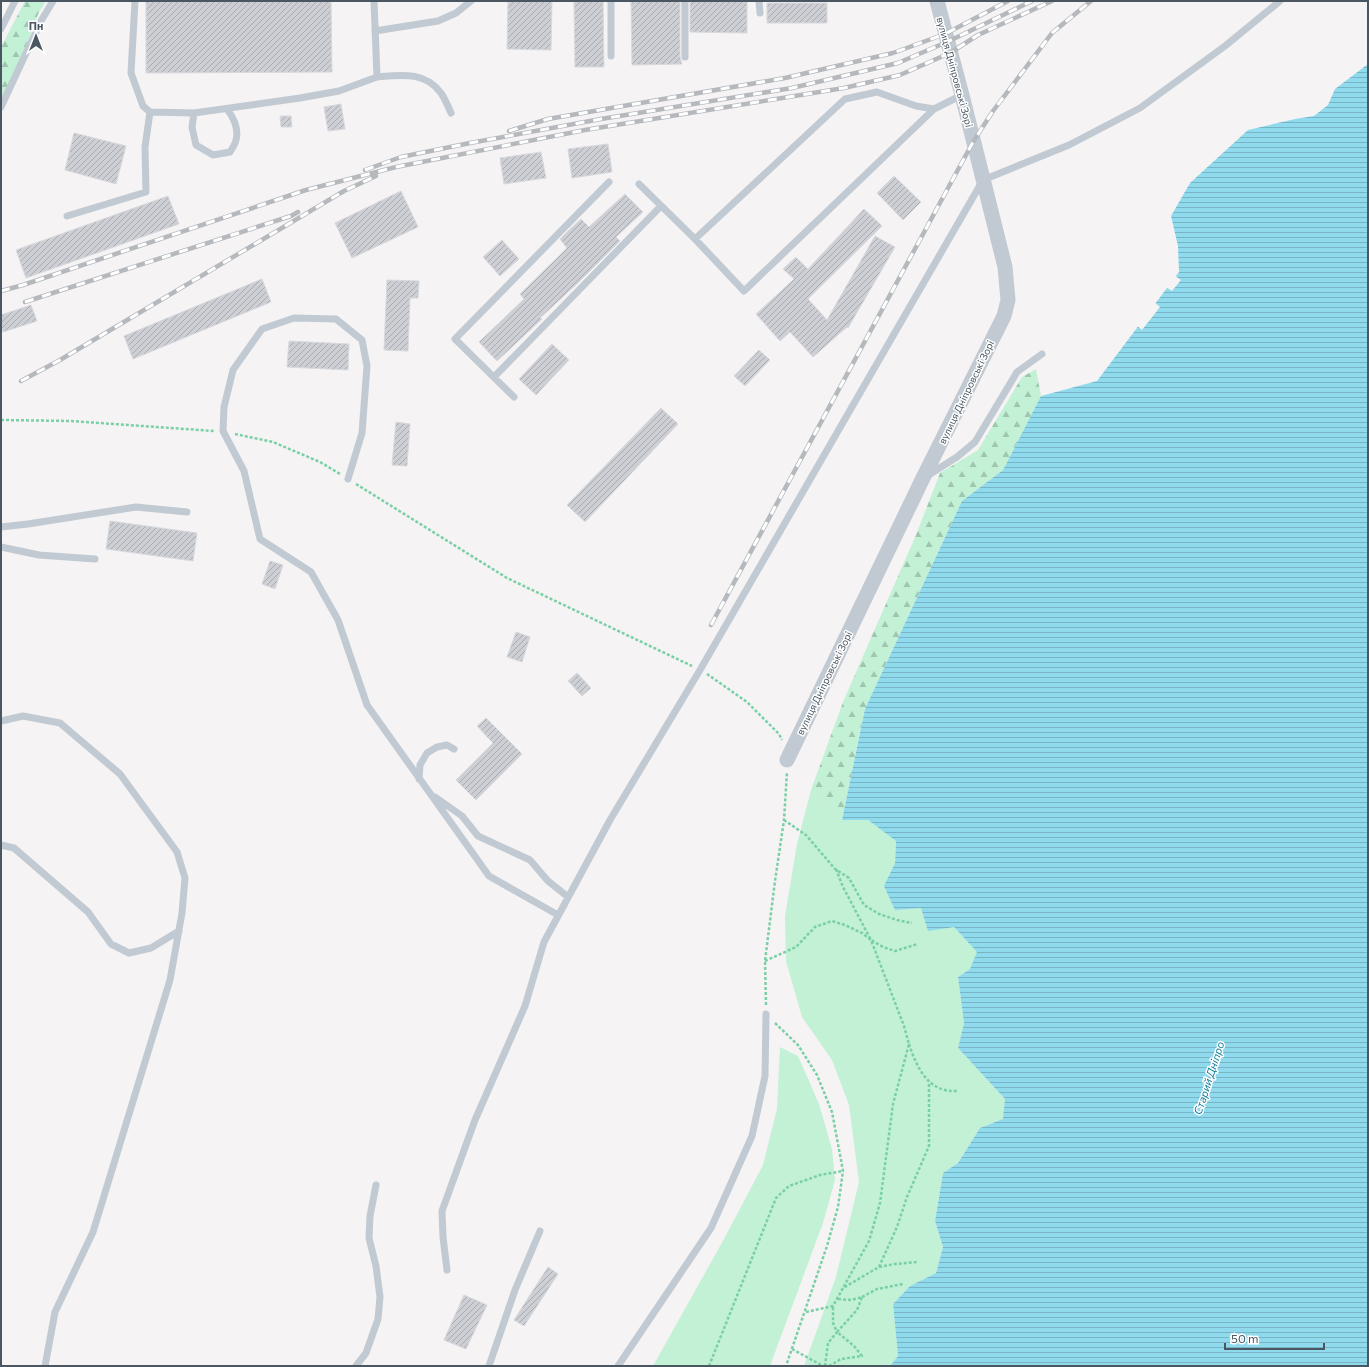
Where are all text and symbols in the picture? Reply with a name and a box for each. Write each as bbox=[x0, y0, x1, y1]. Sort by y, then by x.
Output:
north arrow bbox=[16, 16, 56, 56]
street label: вулиця Дніпровські Зорі bbox=[935, 16, 975, 128]
text: Пн bbox=[29, 19, 43, 32]
street label: вулиця Дніпровські Зорі bbox=[936, 338, 996, 446]
street label: вулиця Дніпровські Зорі bbox=[794, 629, 854, 737]
water label: Старий Дніпро bbox=[1191, 1039, 1227, 1116]
scale bar bbox=[1225, 1325, 1324, 1351]
text: 50 m bbox=[1231, 1331, 1259, 1345]

